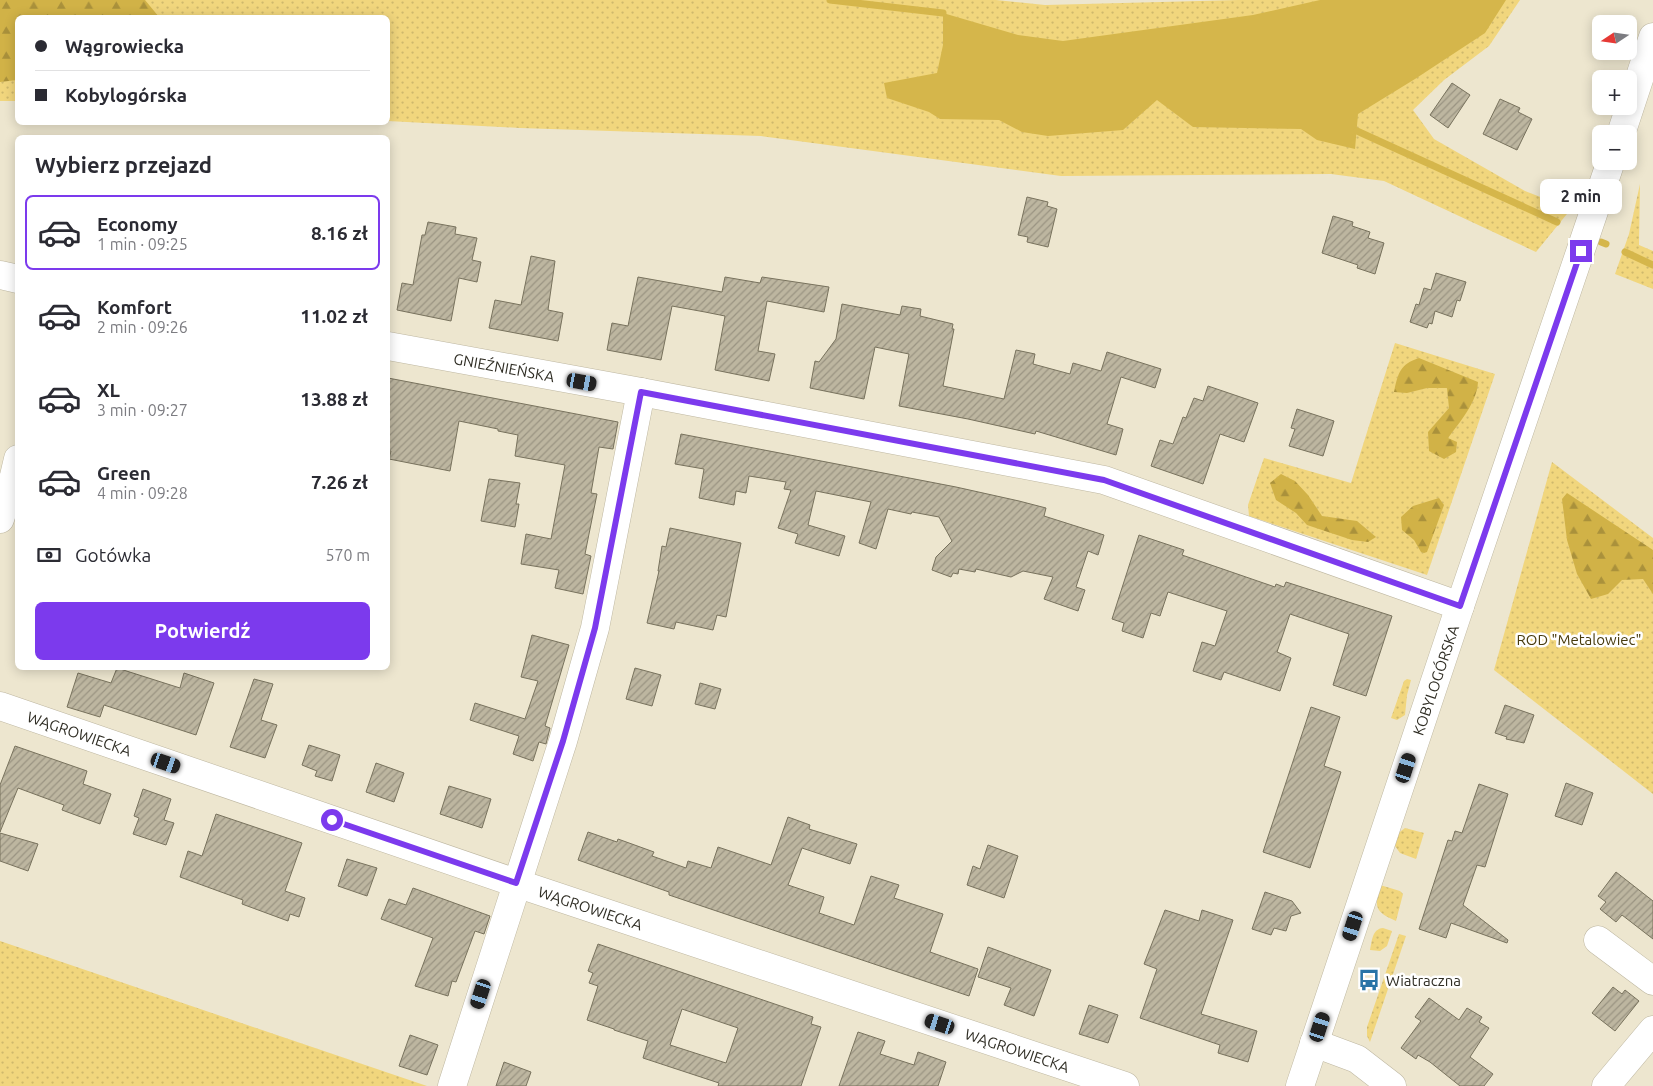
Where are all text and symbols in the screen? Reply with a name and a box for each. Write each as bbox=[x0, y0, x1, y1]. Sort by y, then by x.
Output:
north arrow bbox=[1592, 15, 1638, 60]
map controls bbox=[1592, 15, 1637, 170]
text: Wągrowiecka bbox=[65, 35, 184, 57]
button: + bbox=[1592, 70, 1637, 115]
text: Kobylogórska bbox=[65, 84, 187, 106]
button: − bbox=[1592, 125, 1637, 170]
text: Wybierz przejazd bbox=[35, 152, 212, 177]
callout: 2 min bbox=[1540, 178, 1622, 214]
text: 2 min bbox=[1561, 187, 1601, 205]
icon: car bbox=[37, 210, 82, 255]
text: Economy bbox=[97, 213, 178, 235]
text: 8.16 zł bbox=[311, 222, 368, 244]
text: 1 min · 09:25 bbox=[97, 235, 188, 253]
route end bbox=[1570, 240, 1592, 262]
icon: car bbox=[37, 293, 82, 338]
text: Komfort bbox=[97, 296, 172, 318]
text: 11.02 zł bbox=[300, 305, 368, 327]
text: 2 min · 09:26 bbox=[97, 318, 188, 336]
street label: GNIEŹNIEŃSKA bbox=[452, 350, 556, 385]
car bbox=[565, 372, 598, 392]
icon: car bbox=[37, 376, 82, 421]
text: XL bbox=[97, 379, 120, 401]
text: 13.88 zł bbox=[300, 388, 368, 410]
text: 3 min · 09:27 bbox=[97, 401, 188, 419]
icon: car bbox=[37, 459, 82, 504]
text: Green bbox=[97, 462, 151, 484]
text: 7.26 zł bbox=[311, 471, 368, 493]
text: 4 min · 09:28 bbox=[97, 484, 188, 502]
icon: cash bbox=[35, 541, 63, 569]
text: Gotówka bbox=[75, 544, 151, 566]
text: 570 m bbox=[325, 546, 370, 564]
button: Potwierdź bbox=[35, 602, 370, 660]
street label: KOBYLOGÓRSKA bbox=[1409, 622, 1462, 737]
park label: ROD "Metalowiec" bbox=[1516, 631, 1642, 648]
street label: WĄGROWIECKA bbox=[25, 708, 134, 759]
car bbox=[149, 751, 182, 775]
car bbox=[1394, 751, 1417, 785]
route start bbox=[321, 809, 343, 831]
street label: WĄGROWIECKA bbox=[536, 883, 645, 933]
car bbox=[1341, 909, 1364, 943]
bus stop icon: Wiatraczna bbox=[1356, 967, 1382, 993]
place label: Wiatraczna bbox=[1386, 972, 1461, 989]
car bbox=[469, 977, 492, 1011]
car bbox=[1308, 1010, 1331, 1044]
car bbox=[923, 1012, 956, 1036]
street label: WĄGROWIECKA bbox=[963, 1025, 1072, 1075]

